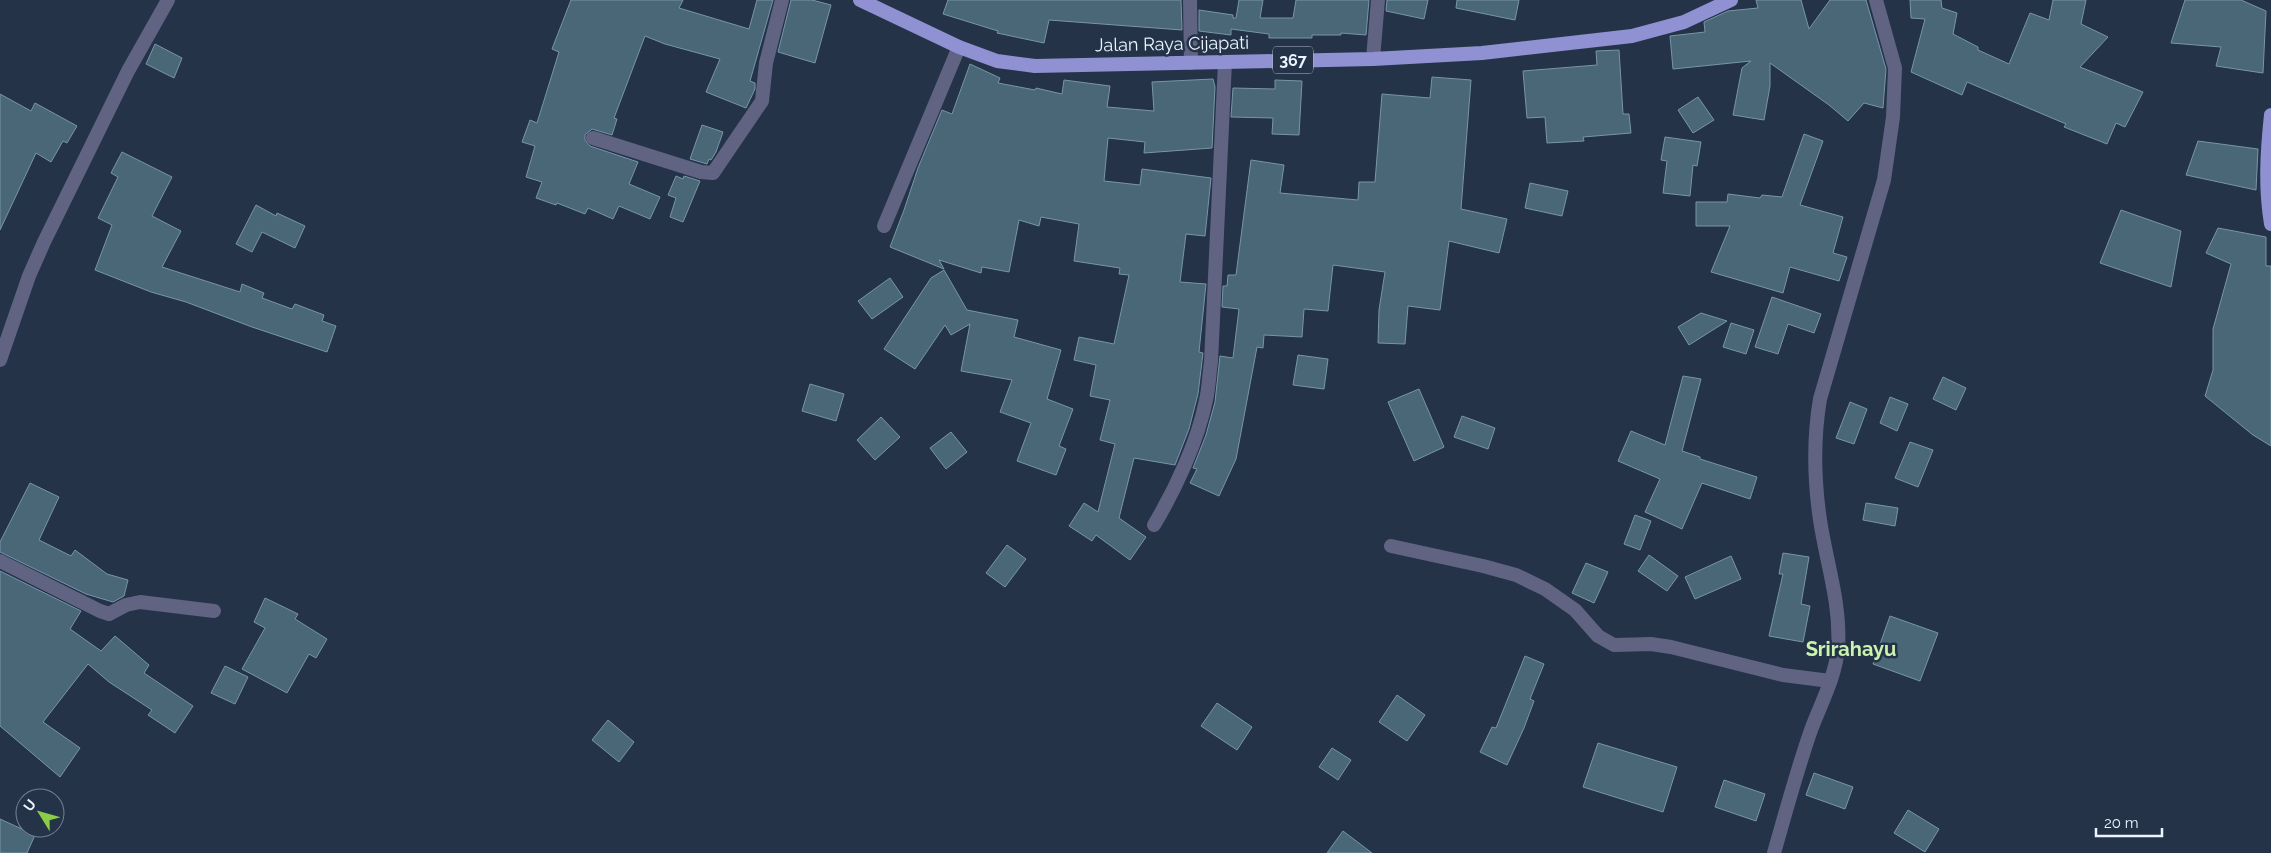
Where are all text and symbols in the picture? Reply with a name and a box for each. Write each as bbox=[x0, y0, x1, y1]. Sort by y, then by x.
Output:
street label: Jalan Raya Cijapati bbox=[1095, 32, 1249, 55]
road number: 367 bbox=[1273, 46, 1313, 74]
district label: Srirahayu bbox=[1806, 637, 1896, 661]
north arrow bbox=[15, 788, 65, 838]
text: U bbox=[20, 796, 39, 814]
scale bar bbox=[2096, 806, 2162, 838]
text: 20 m bbox=[2104, 814, 2139, 832]

